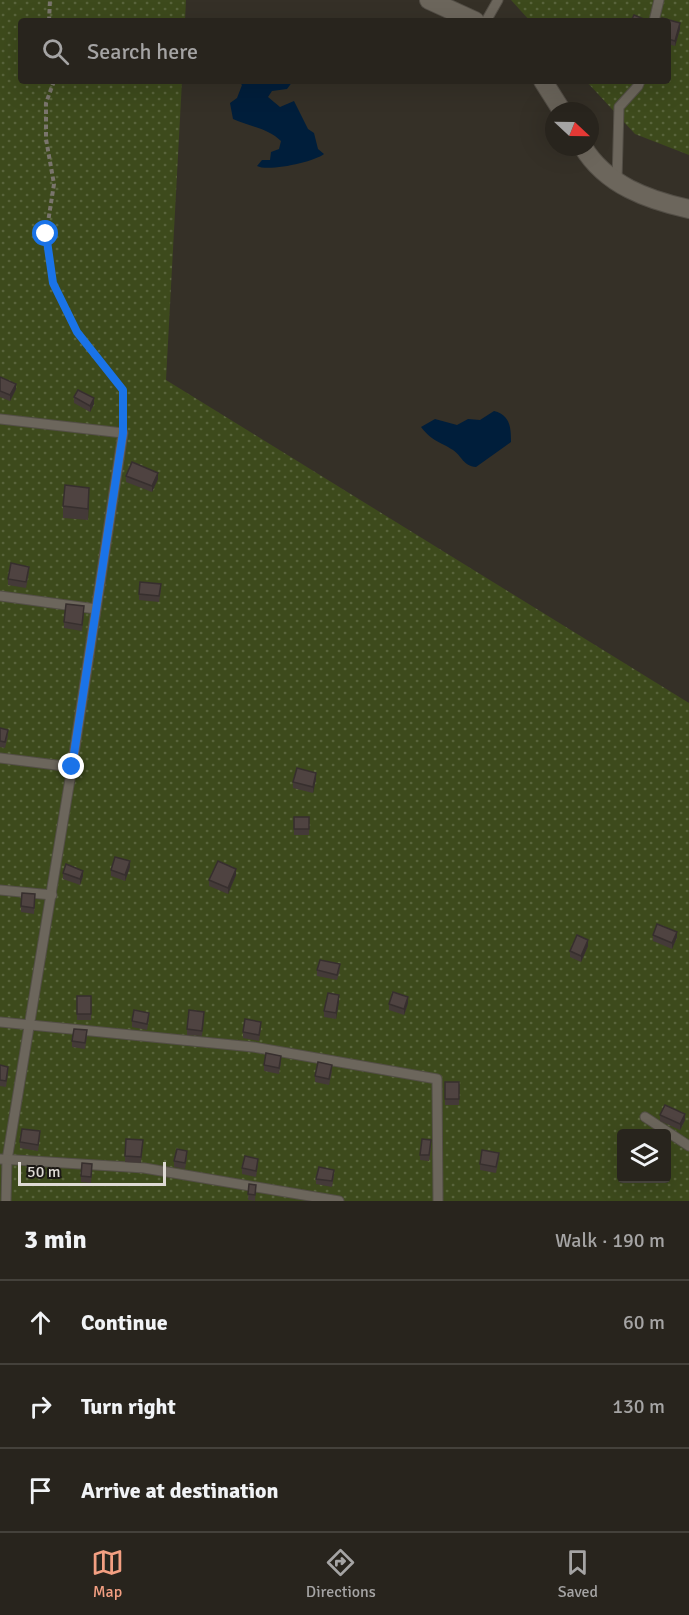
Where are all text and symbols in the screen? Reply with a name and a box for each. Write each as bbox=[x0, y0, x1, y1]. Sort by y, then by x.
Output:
search box bbox=[18, 18, 671, 84]
icon: search bbox=[39, 35, 72, 68]
text: Search here bbox=[87, 38, 198, 65]
north arrow bbox=[545, 102, 599, 156]
route start bbox=[32, 220, 58, 246]
route end bbox=[58, 753, 84, 779]
map controls bbox=[617, 1129, 671, 1183]
button: layers bbox=[617, 1129, 671, 1183]
scale bar bbox=[18, 1159, 166, 1186]
text: 50 m bbox=[27, 1162, 61, 1182]
text: 3 min bbox=[24, 1224, 87, 1256]
text: Walk · 190 m bbox=[555, 1228, 665, 1253]
icon: ahead bbox=[24, 1306, 57, 1339]
text: Continue bbox=[81, 1309, 168, 1336]
text: 60 m bbox=[623, 1310, 665, 1335]
icon: right bbox=[24, 1390, 57, 1423]
text: Turn right bbox=[81, 1393, 176, 1420]
text: 130 m bbox=[612, 1394, 665, 1419]
icon: arrive bbox=[24, 1474, 57, 1507]
text: Arrive at destination bbox=[81, 1477, 278, 1504]
tab: Map bbox=[91, 1546, 124, 1602]
tab: Directions bbox=[306, 1546, 376, 1602]
tab: Saved bbox=[558, 1546, 598, 1602]

